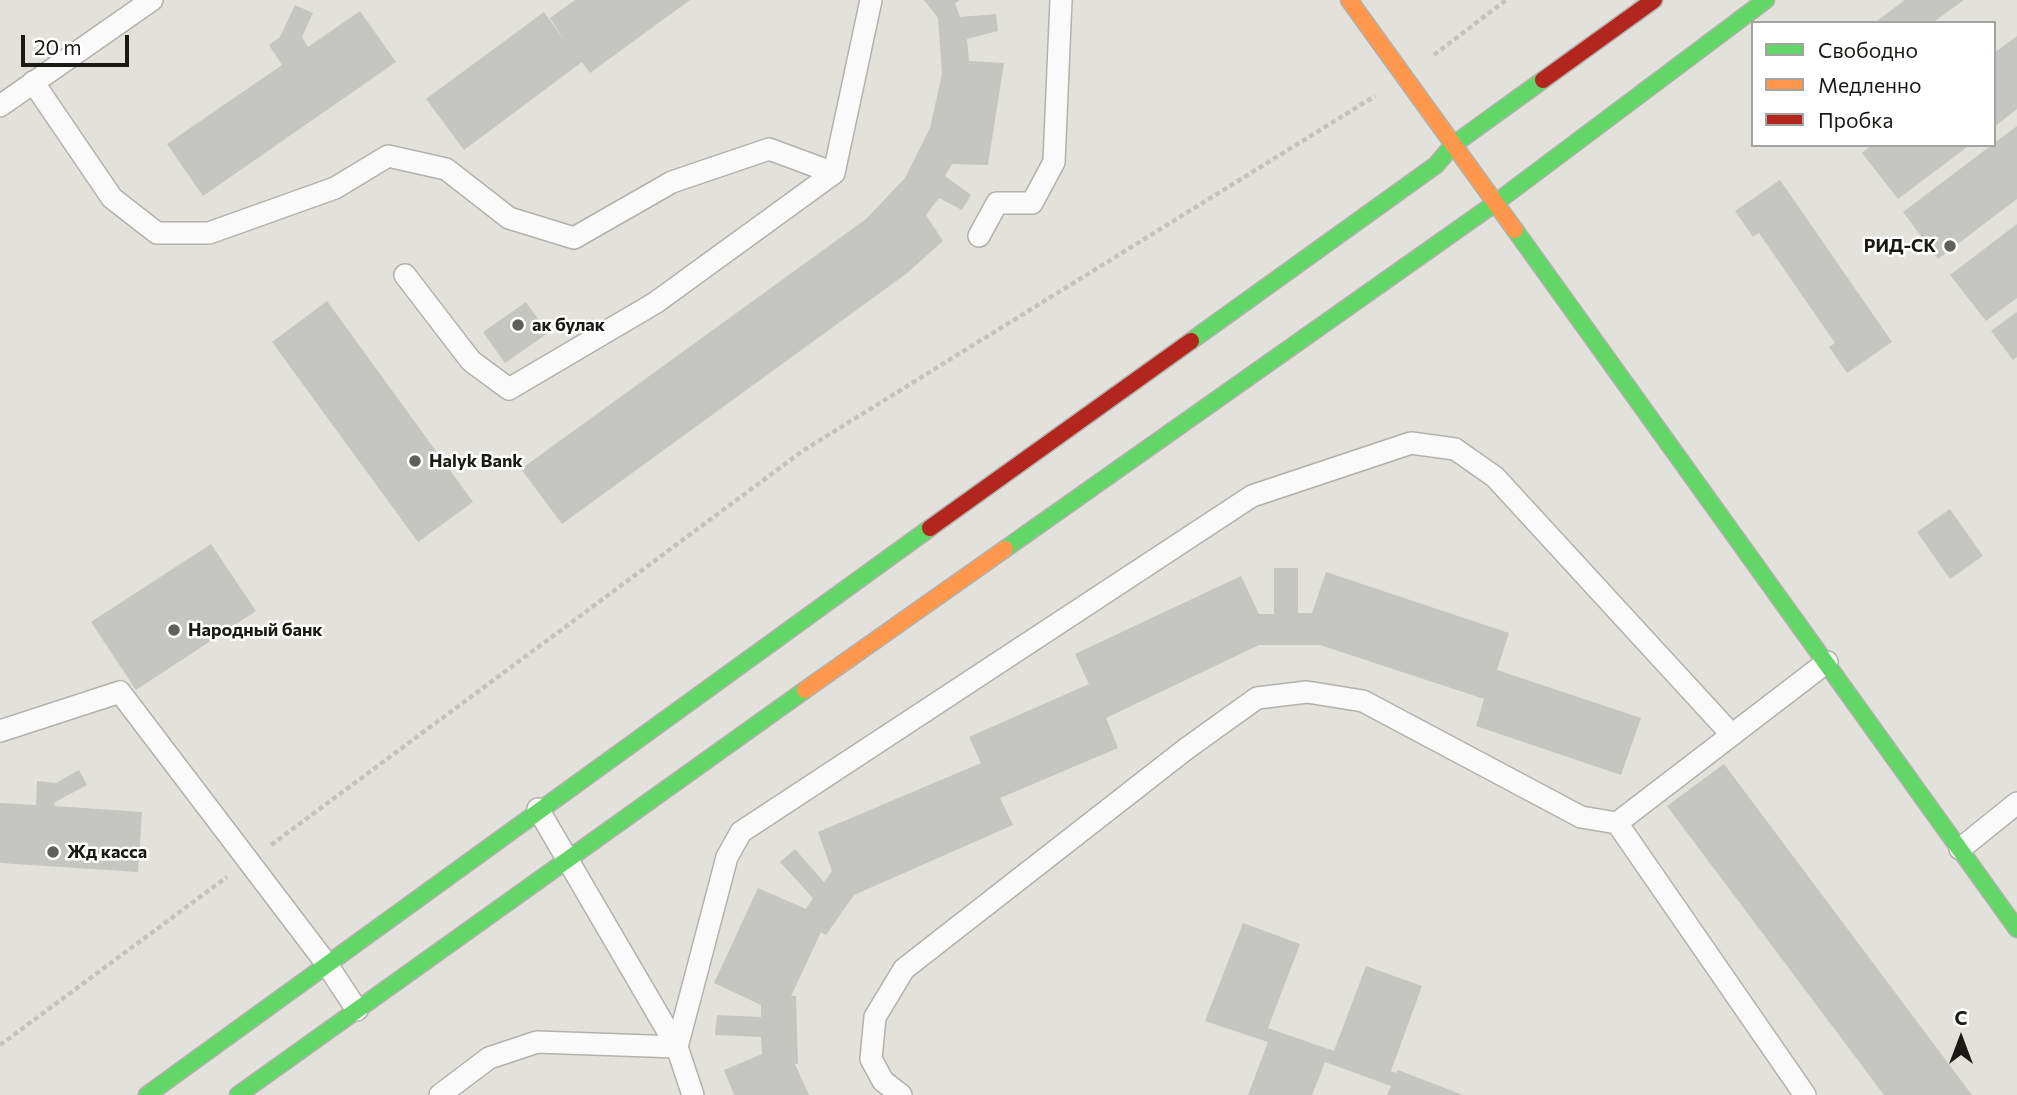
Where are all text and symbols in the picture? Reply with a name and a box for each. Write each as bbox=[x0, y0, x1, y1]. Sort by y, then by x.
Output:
scale bar bbox=[24, 21, 133, 65]
legend bbox=[1751, 21, 1996, 147]
text: 20 m bbox=[34, 34, 82, 59]
text: Свободно bbox=[1818, 37, 1918, 62]
text: Медленно bbox=[1818, 72, 1922, 97]
text: Пробка bbox=[1818, 107, 1893, 132]
place label: РИД-СК bbox=[1864, 235, 1936, 257]
marker: РИД-СК bbox=[1942, 238, 1958, 254]
place label: ак булак bbox=[532, 314, 605, 336]
marker: ак булак bbox=[510, 317, 526, 333]
place label: Halyk Bank bbox=[429, 450, 523, 472]
marker: Halyk Bank bbox=[407, 453, 423, 469]
place label: Народный банк bbox=[188, 619, 323, 641]
marker: Народный банк bbox=[166, 622, 182, 638]
place label: Жд касса bbox=[67, 841, 147, 863]
marker: Жд касса bbox=[45, 844, 61, 860]
north arrow bbox=[1926, 1004, 1996, 1074]
text: С bbox=[1955, 1006, 1968, 1029]

